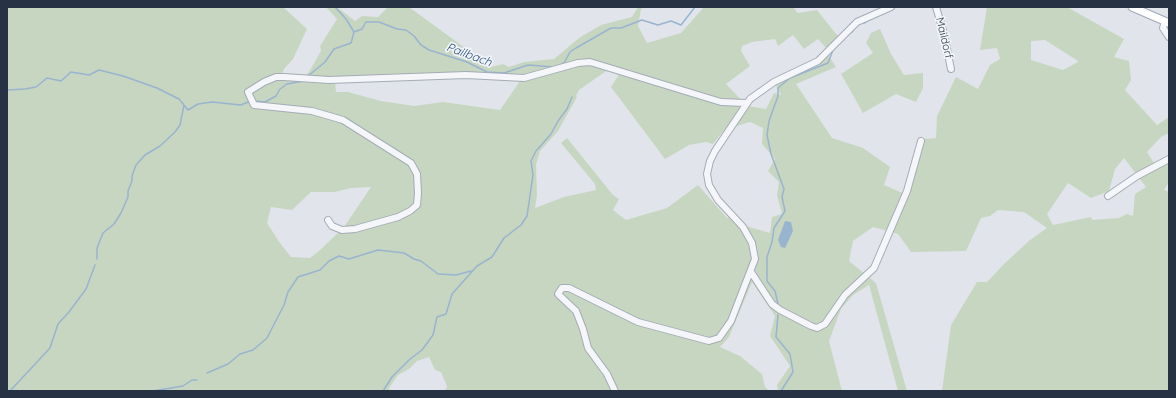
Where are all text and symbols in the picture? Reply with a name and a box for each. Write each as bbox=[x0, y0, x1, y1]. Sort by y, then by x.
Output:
street label: Maildorf bbox=[933, 16, 955, 60]
water label: Pailbach bbox=[444, 40, 494, 70]

